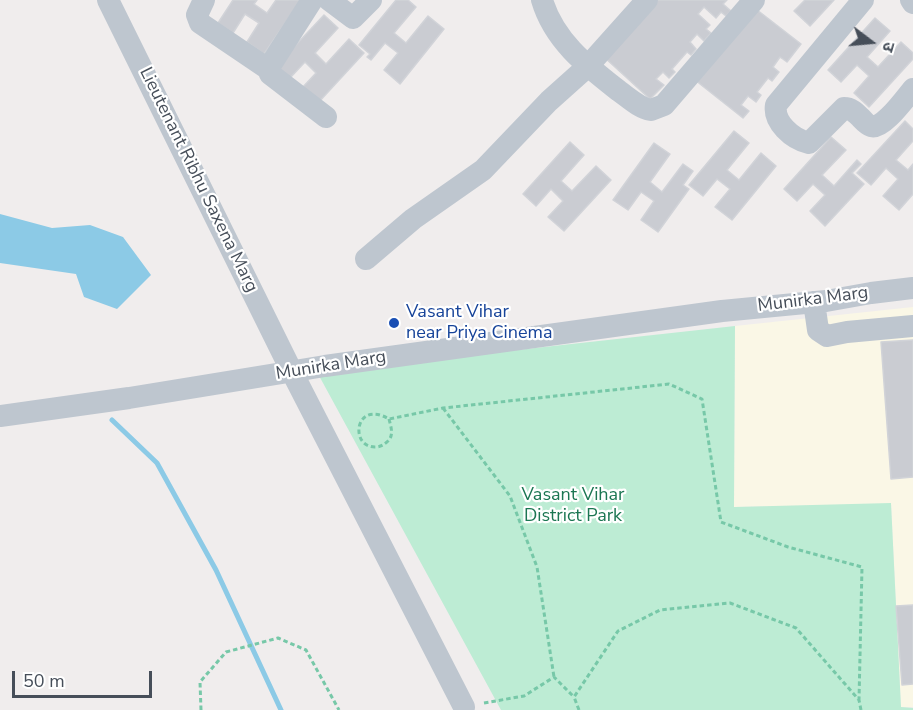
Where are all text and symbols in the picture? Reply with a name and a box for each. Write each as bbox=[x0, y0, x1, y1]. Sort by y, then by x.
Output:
north arrow bbox=[841, 12, 901, 72]
text: उ bbox=[876, 39, 900, 54]
street label: Lieutenant Ribhu Saxena Marg bbox=[134, 64, 262, 296]
street label: Munirka Marg bbox=[756, 283, 870, 317]
place label: Vasant Vihar near Priya Cinema bbox=[406, 302, 553, 344]
marker: Vasant Vihar near Priya Cinema bbox=[387, 316, 401, 330]
street label: Munirka Marg bbox=[274, 347, 388, 385]
park label: Vasant Vihar District Park bbox=[521, 485, 625, 528]
scale bar bbox=[15, 659, 154, 697]
text: 50 m bbox=[23, 669, 65, 693]

